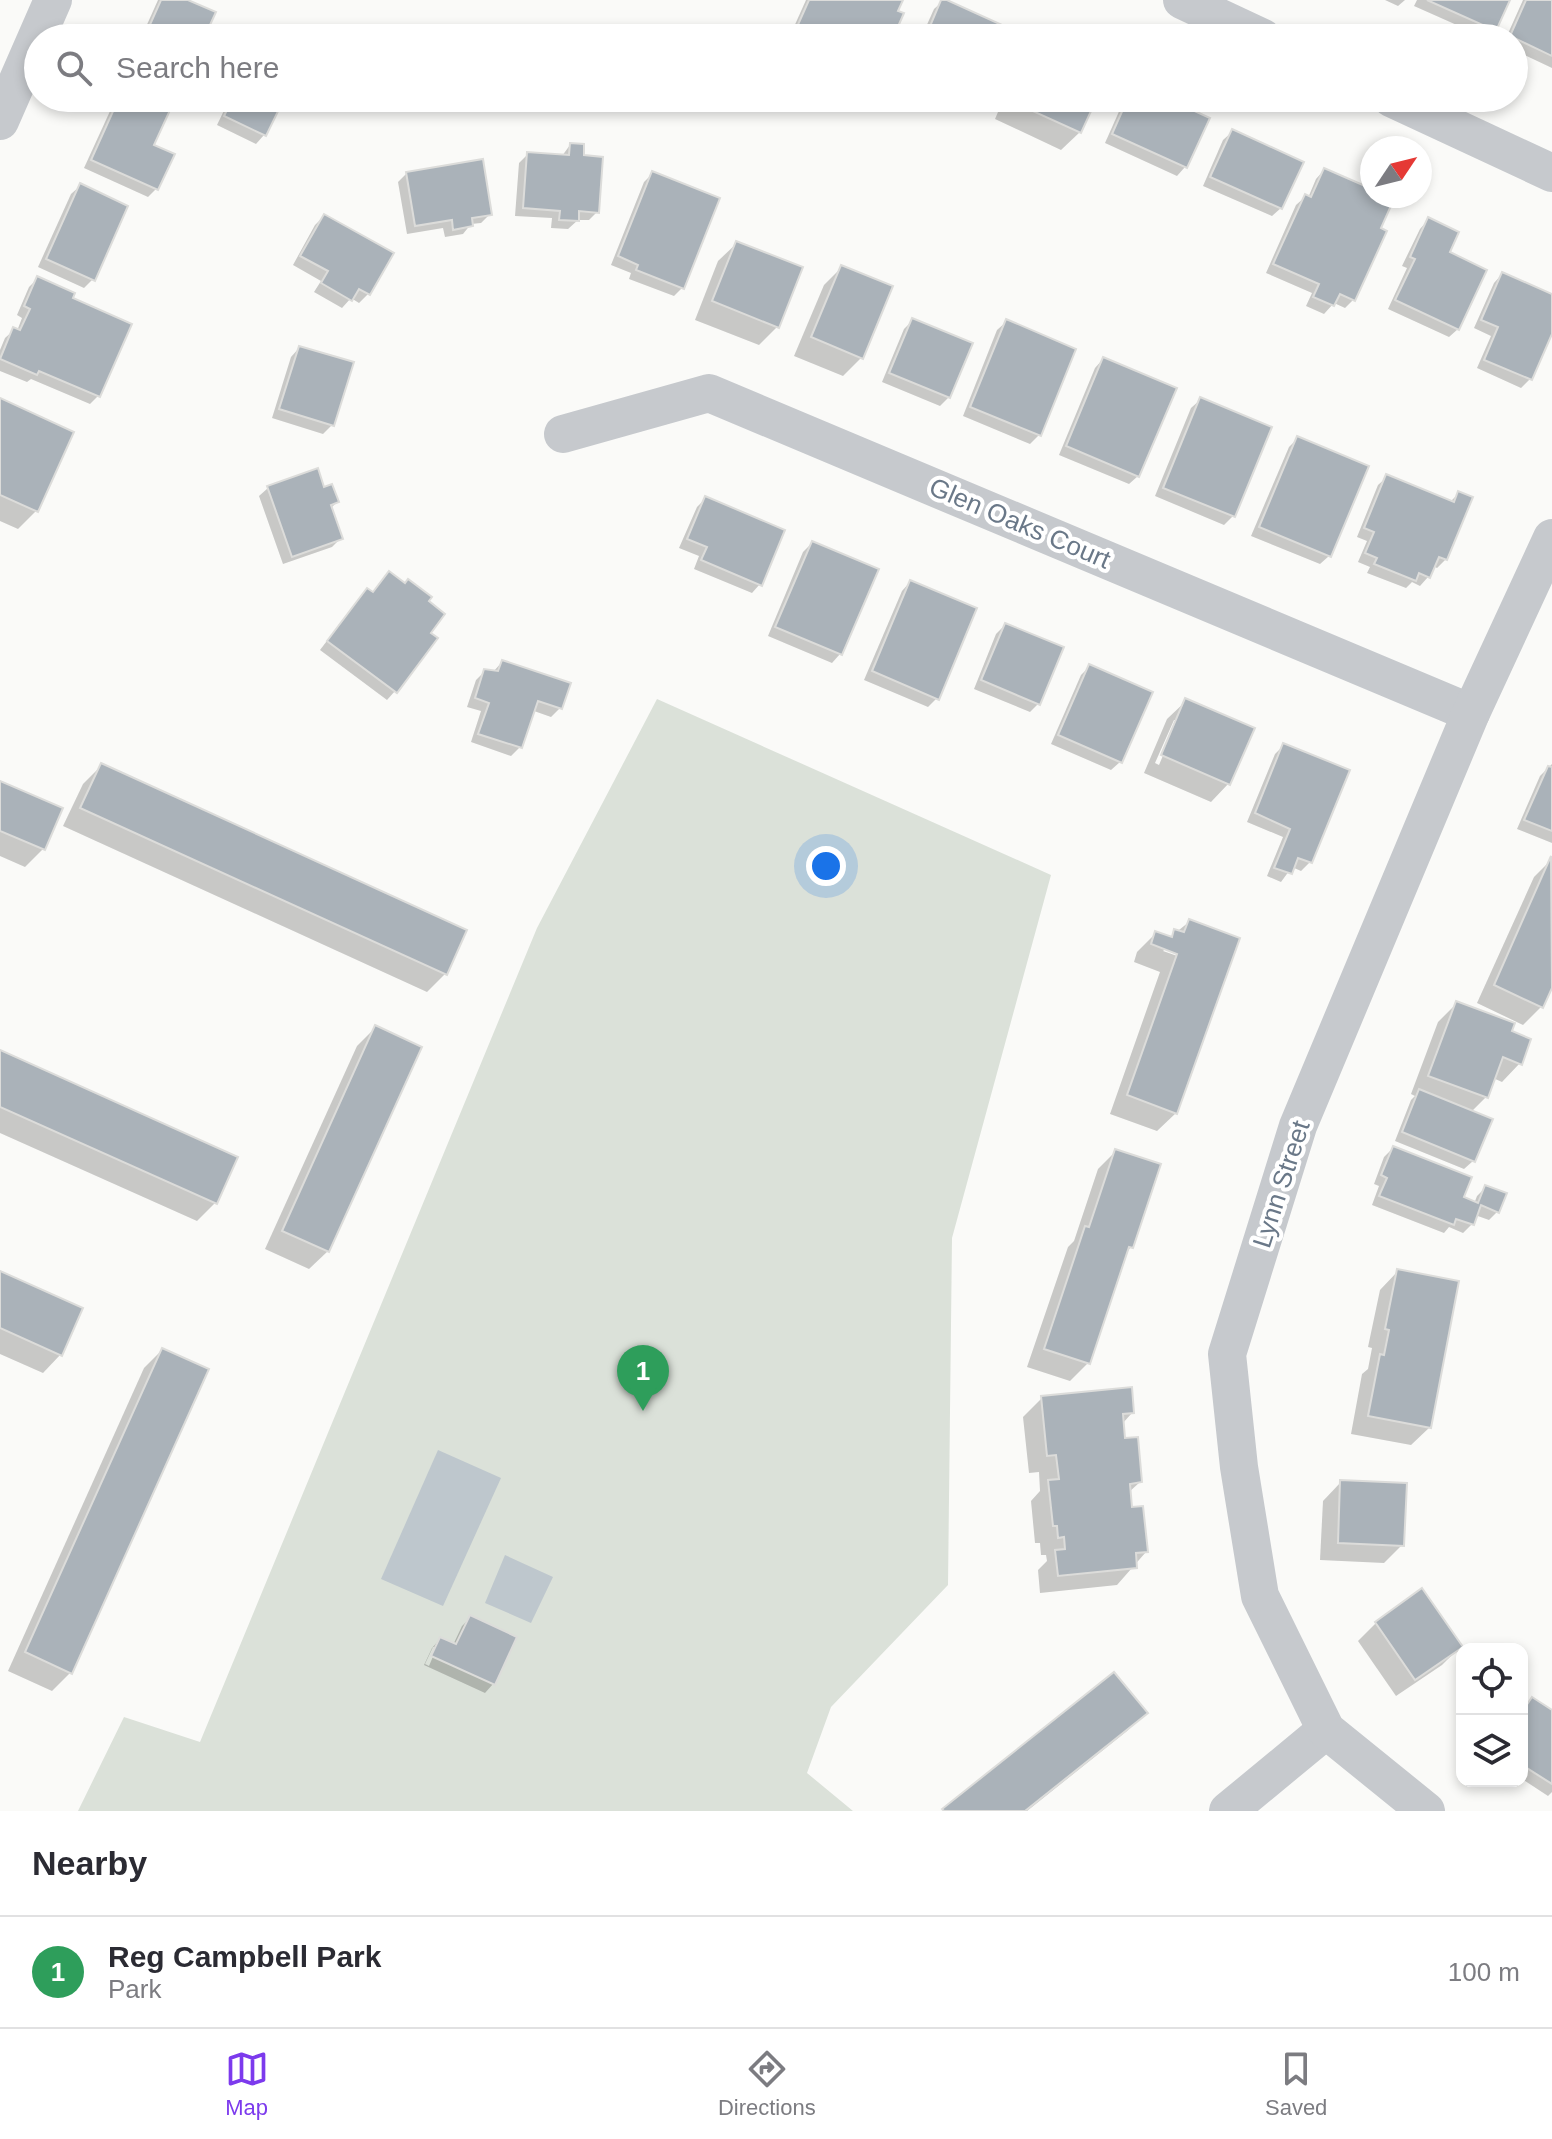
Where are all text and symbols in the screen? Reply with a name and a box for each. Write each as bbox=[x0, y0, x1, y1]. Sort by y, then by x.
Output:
search box bbox=[24, 24, 1528, 112]
icon: search bbox=[52, 46, 96, 90]
text: Search here bbox=[116, 51, 279, 84]
north arrow bbox=[1360, 136, 1432, 208]
street label: Glen Oaks Court bbox=[925, 471, 1116, 575]
your location bbox=[806, 846, 846, 886]
street label: Lynn Street bbox=[1246, 1116, 1316, 1251]
pin: 1 bbox=[617, 1345, 669, 1411]
map controls bbox=[1456, 1643, 1528, 1787]
button: locate bbox=[1456, 1643, 1528, 1715]
button: layers bbox=[1456, 1715, 1528, 1787]
text: Nearby bbox=[32, 1844, 147, 1882]
text: Reg Campbell Park bbox=[108, 1940, 381, 1973]
text: 1 bbox=[51, 1957, 65, 1987]
text: 100 m bbox=[1448, 1957, 1520, 1987]
text: Park bbox=[108, 1974, 161, 2004]
tab: Map bbox=[225, 2047, 269, 2121]
tab: Directions bbox=[718, 2047, 816, 2121]
tab: Saved bbox=[1265, 2047, 1327, 2121]

